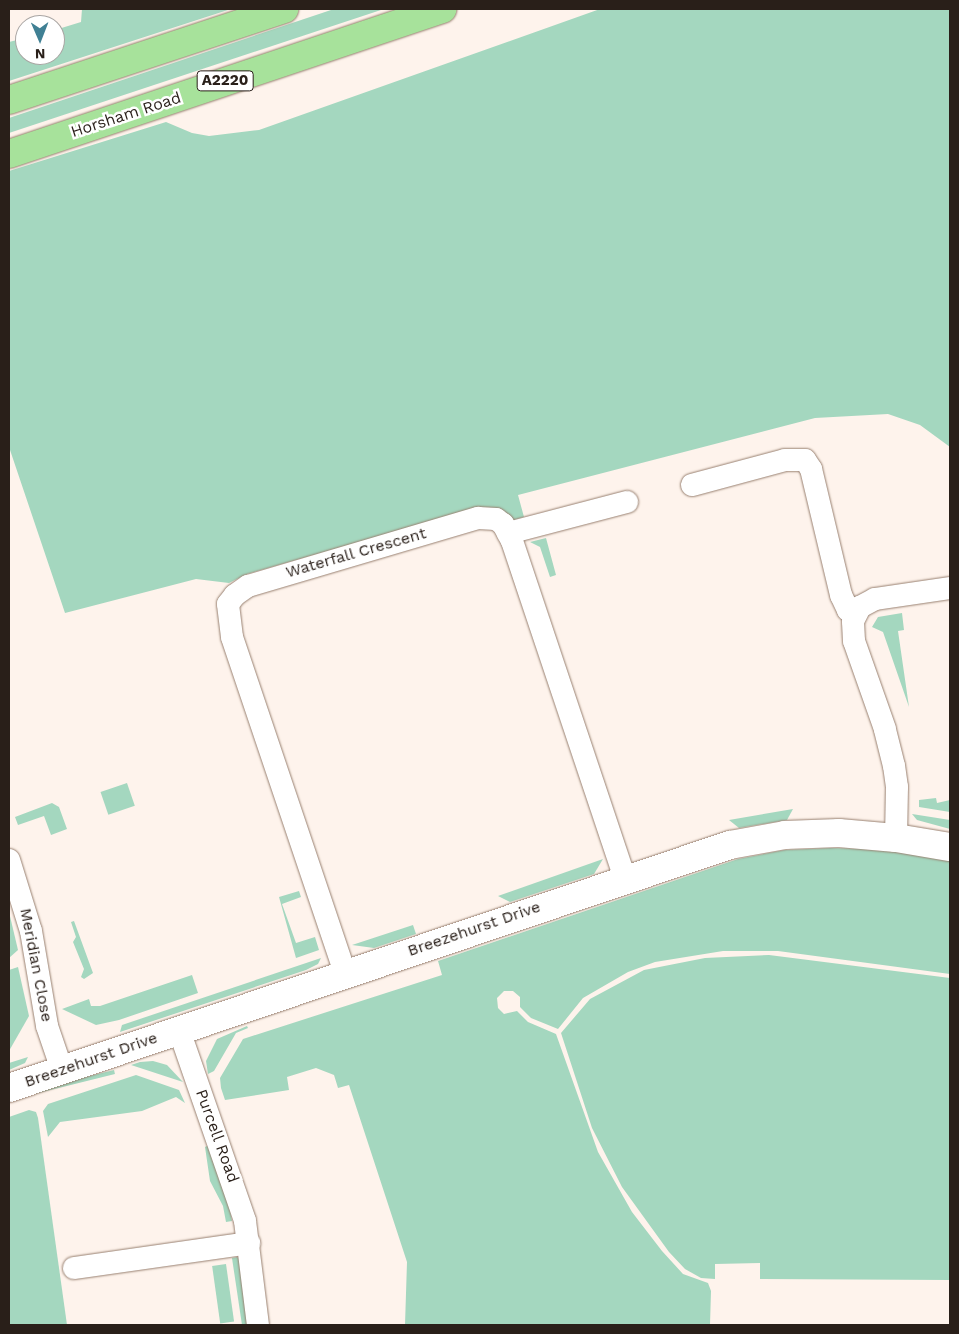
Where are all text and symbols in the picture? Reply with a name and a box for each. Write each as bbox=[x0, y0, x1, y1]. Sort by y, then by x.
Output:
north arrow bbox=[15, 15, 65, 65]
text: N bbox=[35, 46, 46, 62]
road number: A2220 bbox=[196, 68, 254, 94]
street label: Horsham Road bbox=[69, 88, 183, 142]
street label: Waterfall Crescent bbox=[283, 524, 429, 582]
street label: Breezehurst Drive bbox=[405, 897, 543, 961]
street label: Meridian Close bbox=[16, 907, 56, 1023]
street label: Breezehurst Drive bbox=[22, 1028, 160, 1092]
street label: Purcell Road bbox=[191, 1086, 243, 1186]

